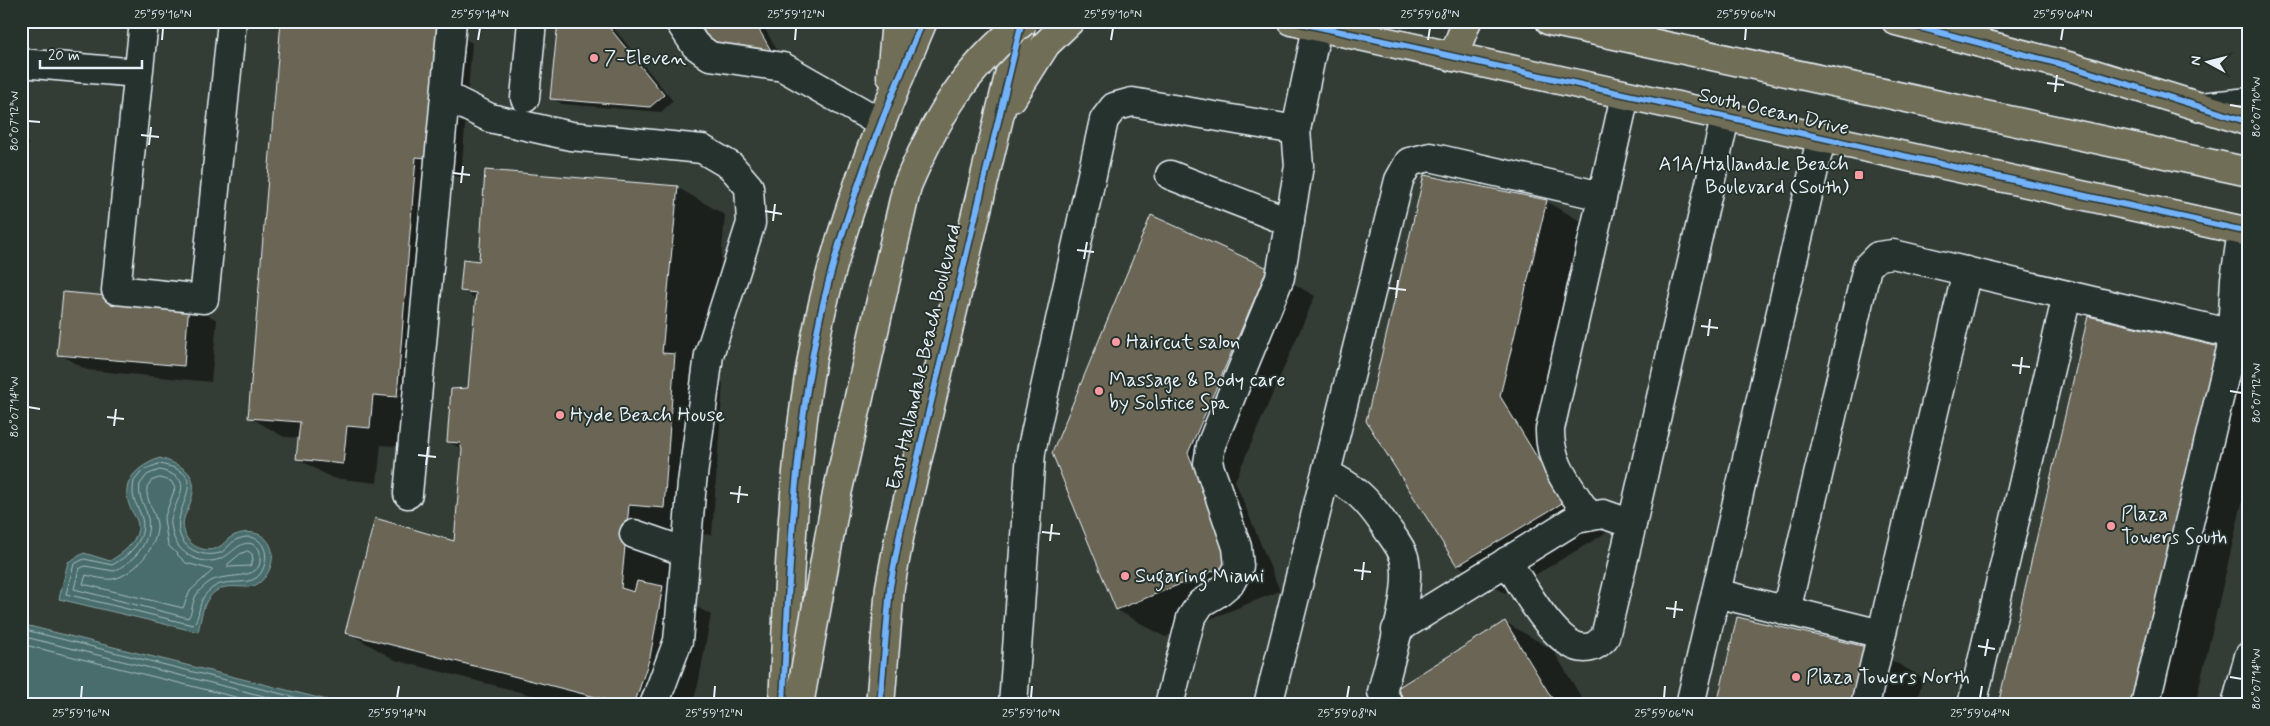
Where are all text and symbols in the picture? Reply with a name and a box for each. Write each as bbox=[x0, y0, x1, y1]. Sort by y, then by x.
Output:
text: 25°59'16"N bbox=[134, 7, 192, 23]
text: 25°59'14"N bbox=[451, 7, 509, 23]
text: 25°59'12"N bbox=[767, 7, 825, 23]
text: 25°59'10"N bbox=[1084, 7, 1142, 23]
text: 25°59'08"N bbox=[1401, 7, 1459, 23]
text: 25°59'06"N bbox=[1717, 7, 1775, 23]
text: 25°59'04"N bbox=[2033, 7, 2093, 23]
scale bar bbox=[40, 38, 142, 70]
north arrow bbox=[2182, 38, 2232, 88]
place label: 7-Eleven bbox=[604, 45, 687, 72]
text: 20 m bbox=[48, 46, 80, 66]
marker: 7-Eleven bbox=[588, 52, 600, 64]
text: N bbox=[2187, 55, 2206, 66]
text: 80°07'10"W bbox=[2249, 77, 2265, 137]
street label: South Ocean Drive bbox=[1696, 82, 1852, 142]
text: 80°07'12"W bbox=[7, 91, 23, 151]
place label: A1A/Hallandale Beach Boulevard (South) bbox=[1659, 151, 1849, 201]
marker: A1A/Hallandale Beach Boulevard (South) bbox=[1853, 169, 1865, 181]
street label: East Hallandale Beach Boulevard bbox=[880, 221, 968, 493]
place label: Haircut salon bbox=[1126, 329, 1240, 356]
marker: Haircut salon bbox=[1110, 336, 1122, 348]
text: 80°07'12"W bbox=[2249, 363, 2265, 423]
place label: Massage & Body care by Solstice Spa bbox=[1109, 367, 1285, 417]
text: 80°07'14"W bbox=[7, 376, 23, 437]
marker: Massage & Body care by Solstice Spa bbox=[1093, 385, 1105, 397]
place label: Hyde Beach House bbox=[570, 402, 725, 429]
marker: Hyde Beach House bbox=[554, 409, 566, 421]
place label: Plaza Towers South bbox=[2121, 501, 2227, 551]
marker: Plaza Towers South bbox=[2105, 520, 2117, 532]
place label: Sugaring Miami bbox=[1135, 563, 1264, 592]
marker: Sugaring Miami bbox=[1119, 570, 1131, 582]
text: 80°07'14"W bbox=[2249, 648, 2265, 709]
place label: Plaza Towers North bbox=[1806, 664, 1970, 691]
marker: Plaza Towers North bbox=[1790, 671, 1802, 683]
text: 25°59'16"N bbox=[52, 706, 110, 722]
text: 25°59'14"N bbox=[368, 706, 426, 722]
text: 25°59'12"N bbox=[685, 706, 743, 722]
text: 25°59'10"N bbox=[1002, 706, 1060, 722]
text: 25°59'08"N bbox=[1318, 706, 1376, 722]
text: 25°59'06"N bbox=[1635, 706, 1693, 722]
text: 25°59'04"N bbox=[1950, 706, 2010, 722]

